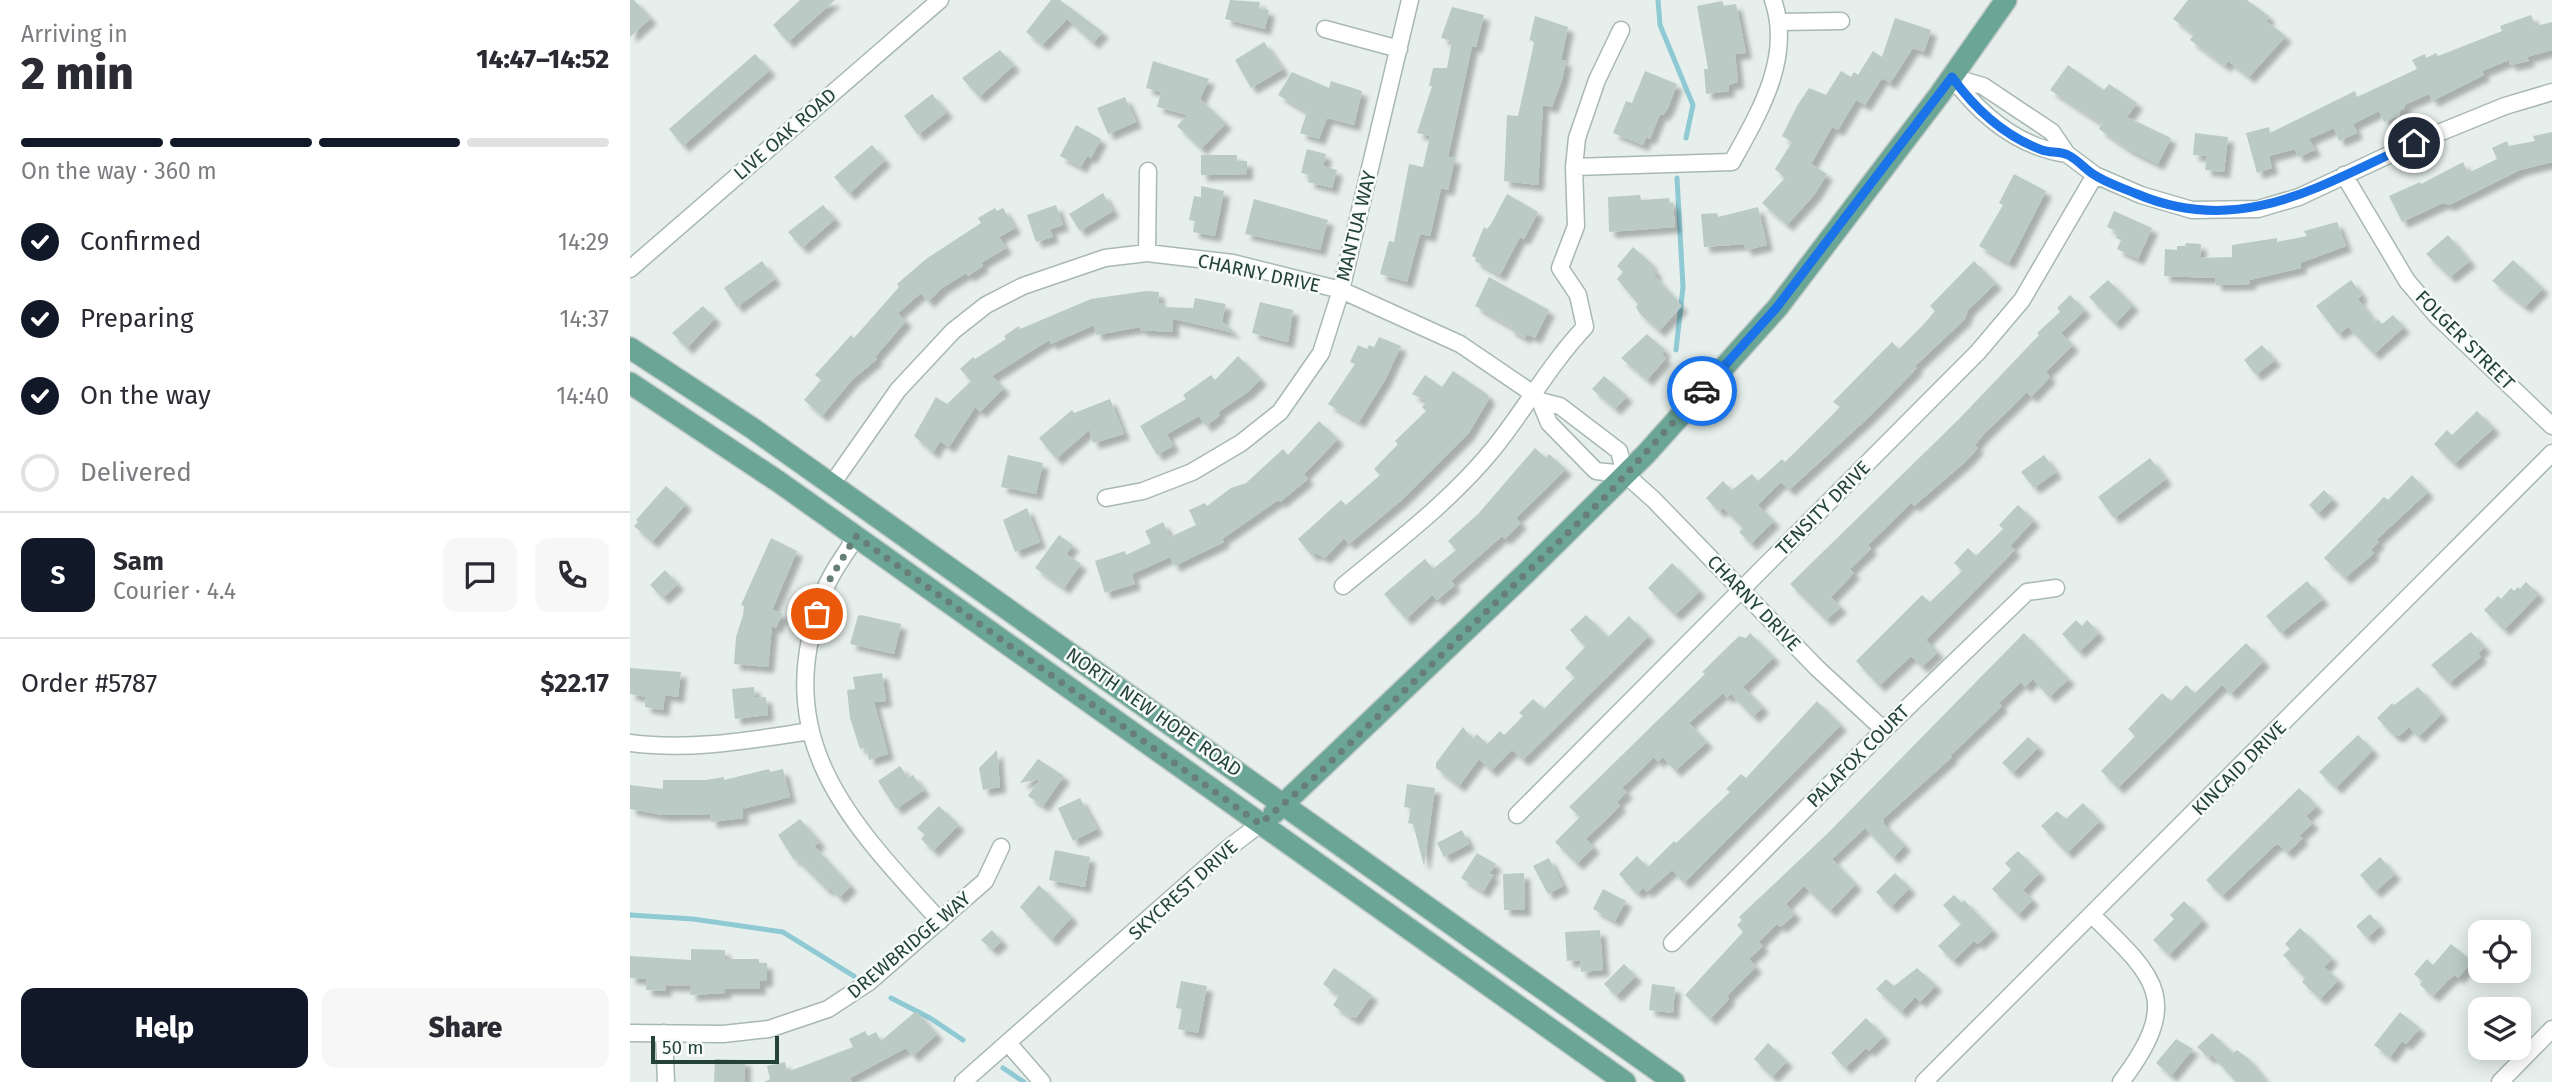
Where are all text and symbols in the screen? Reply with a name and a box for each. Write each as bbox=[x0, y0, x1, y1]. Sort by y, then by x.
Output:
text: Arriving in bbox=[21, 20, 128, 48]
text: 14:47–14:52 bbox=[476, 44, 609, 75]
text: 2 min bbox=[21, 46, 134, 101]
street label: LIVE OAK ROAD bbox=[729, 83, 841, 185]
pin bbox=[2384, 113, 2444, 173]
icon: home bbox=[2395, 124, 2433, 162]
text: On the way · 360 m bbox=[21, 157, 217, 185]
street label: MANTUA WAY bbox=[1331, 168, 1381, 284]
icon: check bbox=[21, 223, 59, 261]
text: Confirmed bbox=[80, 226, 201, 257]
text: 14:29 bbox=[558, 228, 609, 256]
street label: CHARNY DRIVE bbox=[1196, 249, 1322, 297]
street label: FOLGER STREET bbox=[2411, 286, 2520, 395]
icon: check bbox=[21, 300, 59, 338]
text: Preparing bbox=[80, 303, 193, 334]
text: 14:37 bbox=[560, 305, 609, 333]
courier bbox=[1667, 356, 1737, 426]
icon: car bbox=[1683, 372, 1721, 410]
icon: check bbox=[21, 377, 59, 415]
text: On the way bbox=[80, 380, 211, 411]
text: 14:40 bbox=[556, 382, 609, 410]
street label: TENSITY DRIVE bbox=[1771, 456, 1875, 560]
text: Delivered bbox=[80, 457, 192, 488]
button: chat bbox=[443, 538, 517, 612]
button: phone bbox=[535, 538, 609, 612]
text: Sam bbox=[113, 546, 164, 577]
street label: CHARNY DRIVE bbox=[1702, 550, 1806, 656]
text: S bbox=[51, 560, 65, 591]
text: Courier · 4.4 bbox=[113, 577, 236, 605]
pin bbox=[787, 584, 847, 644]
icon: bag bbox=[798, 595, 836, 633]
street label: NORTH NEW HOPE ROAD bbox=[1062, 643, 1246, 781]
text: Order #5787 bbox=[21, 668, 157, 699]
text: $22.17 bbox=[540, 668, 609, 699]
street label: PALAFOX COURT bbox=[1802, 700, 1914, 812]
street label: KINCAID DRIVE bbox=[2187, 716, 2291, 820]
street label: SKYCREST DRIVE bbox=[1124, 835, 1242, 945]
street label: DREWBRIDGE WAY bbox=[843, 886, 976, 1003]
map controls bbox=[2468, 920, 2531, 1060]
button: locate bbox=[2468, 920, 2531, 983]
button: Help bbox=[21, 988, 308, 1068]
button: Share bbox=[322, 988, 609, 1068]
button: layers bbox=[2468, 997, 2531, 1060]
scale bar bbox=[651, 1033, 779, 1065]
text: 50 m bbox=[662, 1036, 703, 1059]

